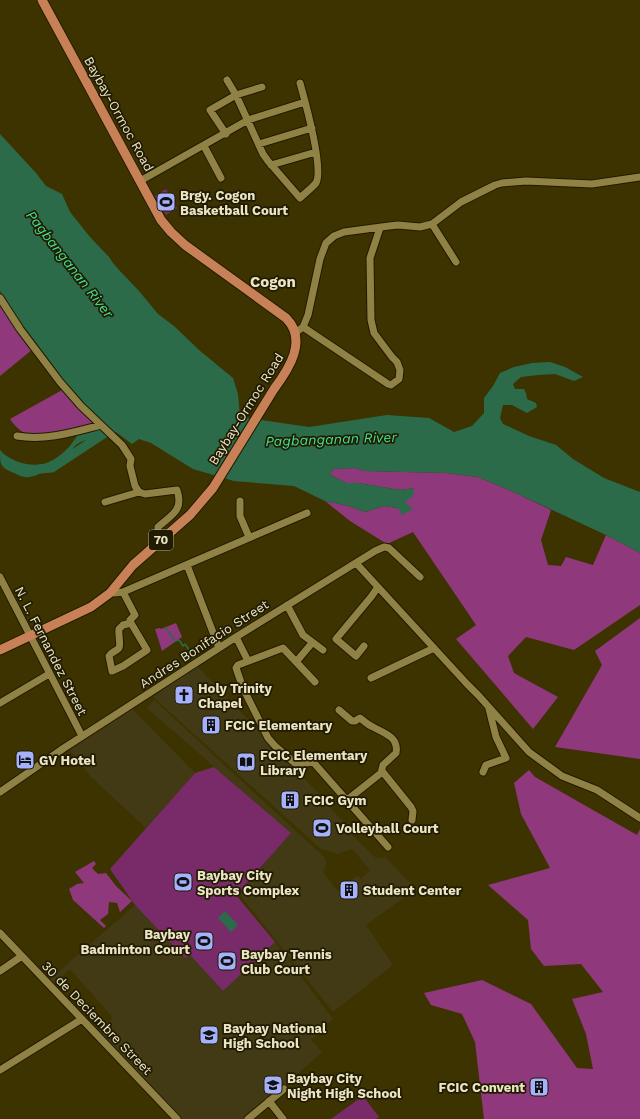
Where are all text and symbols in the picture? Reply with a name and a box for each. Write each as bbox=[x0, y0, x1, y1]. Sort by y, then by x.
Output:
street label: Baybay-Ormoc Road bbox=[81, 54, 157, 174]
place label: Brgy. Cogon Basketball Court bbox=[180, 188, 288, 218]
sports icon: Brgy. Cogon Basketball Court bbox=[155, 191, 177, 213]
water label: Pagbanganan River bbox=[23, 207, 117, 321]
district label: Cogon bbox=[250, 273, 296, 291]
street label: Baybay-Ormoc Road bbox=[205, 350, 287, 468]
water label: Pagbanganan River bbox=[265, 429, 398, 449]
road number: 70 bbox=[149, 530, 173, 550]
street label: N. L. Fernandez Street bbox=[12, 584, 90, 718]
street label: Andres Bonifacio Street bbox=[137, 596, 272, 691]
place label: Holy Trinity Chapel bbox=[198, 681, 273, 711]
church icon: Holy Trinity Chapel bbox=[173, 684, 195, 706]
building icon: FCIC Elementary bbox=[200, 714, 222, 736]
place label: FCIC Elementary bbox=[225, 718, 333, 733]
place label: FCIC Elementary Library bbox=[260, 748, 368, 778]
hotel icon: GV Hotel bbox=[14, 749, 36, 771]
library icon: FCIC Elementary Library bbox=[235, 751, 257, 773]
place label: GV Hotel bbox=[39, 753, 96, 768]
building icon: FCIC Gym bbox=[279, 789, 301, 811]
place label: FCIC Gym bbox=[304, 793, 366, 808]
sports icon: Volleyball Court bbox=[311, 817, 333, 839]
place label: Volleyball Court bbox=[336, 821, 439, 836]
place label: Baybay City Sports Complex bbox=[197, 868, 300, 898]
sports icon: Baybay City Sports Complex bbox=[172, 871, 194, 893]
building icon: Student Center bbox=[338, 879, 360, 901]
place label: Student Center bbox=[363, 883, 462, 898]
place label: Baybay Badminton Court bbox=[80, 927, 191, 957]
sports icon: Baybay Badminton Court bbox=[193, 930, 215, 952]
place label: Baybay Tennis Club Court bbox=[241, 947, 332, 977]
sports icon: Baybay Tennis Club Court bbox=[216, 950, 238, 972]
street label: 30 de Deciembre Street bbox=[39, 958, 156, 1078]
place label: Baybay National High School bbox=[223, 1021, 327, 1051]
school or university icon: Baybay National High School bbox=[198, 1024, 220, 1046]
place label: Baybay City Night High School bbox=[287, 1071, 402, 1101]
school or university icon: Baybay City Night High School bbox=[262, 1074, 284, 1096]
building icon: FCIC Convent bbox=[528, 1076, 550, 1098]
place label: FCIC Convent bbox=[439, 1080, 525, 1095]

